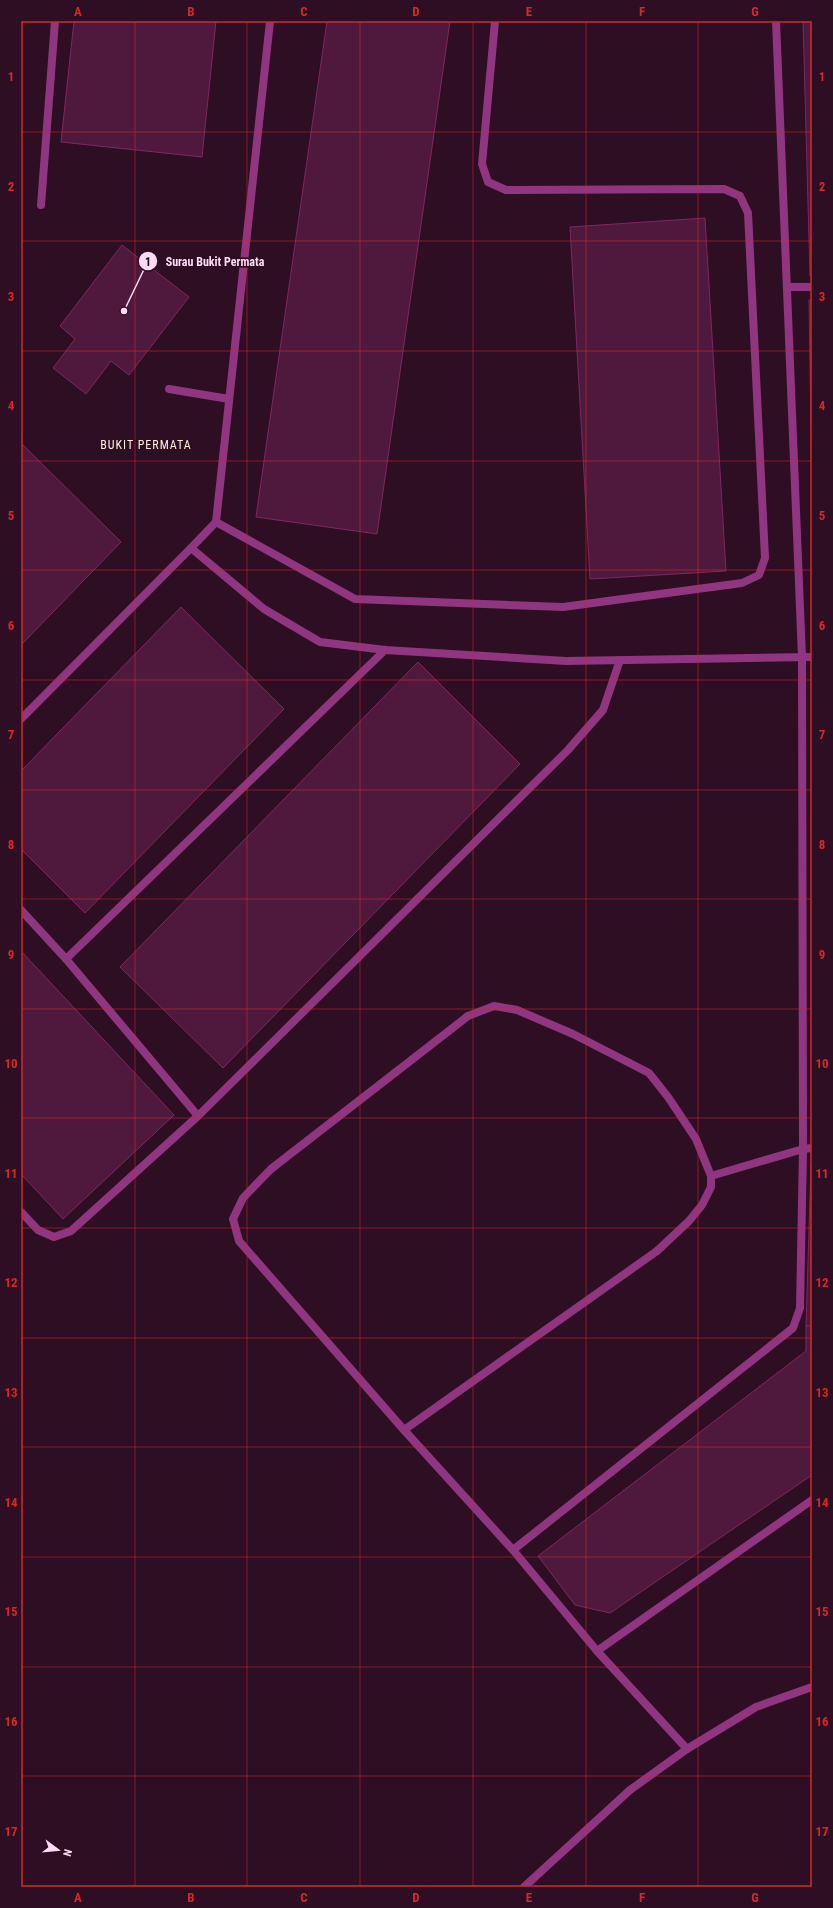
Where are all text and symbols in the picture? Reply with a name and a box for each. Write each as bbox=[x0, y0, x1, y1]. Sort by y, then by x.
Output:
text: A bbox=[74, 4, 82, 19]
text: B bbox=[187, 4, 195, 19]
text: C bbox=[300, 4, 308, 19]
text: D bbox=[412, 4, 420, 19]
text: E bbox=[526, 4, 533, 19]
text: F bbox=[639, 4, 645, 19]
text: G bbox=[751, 4, 759, 19]
text: 1 bbox=[8, 69, 14, 84]
text: 1 bbox=[819, 69, 825, 84]
text: 2 bbox=[8, 179, 15, 194]
text: 2 bbox=[819, 179, 826, 194]
callout: Surau Bukit Permata bbox=[138, 249, 273, 273]
text: 1 bbox=[145, 255, 151, 269]
text: Surau Bukit Permata bbox=[166, 255, 265, 269]
text: 3 bbox=[8, 289, 14, 304]
text: 3 bbox=[819, 289, 825, 304]
text: 4 bbox=[8, 398, 15, 413]
text: 4 bbox=[819, 398, 826, 413]
district label: BUKIT PERMATA bbox=[100, 438, 192, 452]
text: 5 bbox=[8, 508, 15, 523]
text: 5 bbox=[819, 508, 826, 523]
text: 6 bbox=[8, 618, 15, 633]
text: 6 bbox=[819, 618, 826, 633]
text: 7 bbox=[8, 727, 15, 742]
text: 7 bbox=[819, 727, 826, 742]
text: 8 bbox=[8, 837, 14, 852]
text: 8 bbox=[819, 837, 825, 852]
text: 9 bbox=[8, 947, 14, 962]
text: 9 bbox=[819, 947, 825, 962]
text: 10 bbox=[4, 1056, 18, 1071]
text: 10 bbox=[815, 1056, 829, 1071]
text: 11 bbox=[4, 1166, 18, 1181]
text: 11 bbox=[815, 1166, 829, 1181]
text: 12 bbox=[4, 1275, 18, 1290]
text: 12 bbox=[815, 1275, 829, 1290]
text: 13 bbox=[4, 1385, 18, 1400]
text: 13 bbox=[815, 1385, 829, 1400]
text: 14 bbox=[4, 1495, 18, 1510]
text: 14 bbox=[815, 1495, 829, 1510]
text: 15 bbox=[4, 1604, 18, 1619]
text: 15 bbox=[815, 1604, 829, 1619]
text: 16 bbox=[4, 1714, 18, 1729]
text: 16 bbox=[815, 1714, 829, 1729]
text: 17 bbox=[4, 1824, 18, 1839]
text: 17 bbox=[815, 1824, 829, 1839]
north arrow bbox=[38, 1830, 78, 1870]
text: N bbox=[60, 1848, 74, 1858]
text: A bbox=[74, 1890, 82, 1905]
text: B bbox=[187, 1890, 195, 1905]
text: C bbox=[300, 1890, 308, 1905]
text: D bbox=[412, 1890, 420, 1905]
text: E bbox=[526, 1890, 533, 1905]
text: F bbox=[639, 1890, 645, 1905]
text: G bbox=[751, 1890, 759, 1905]

